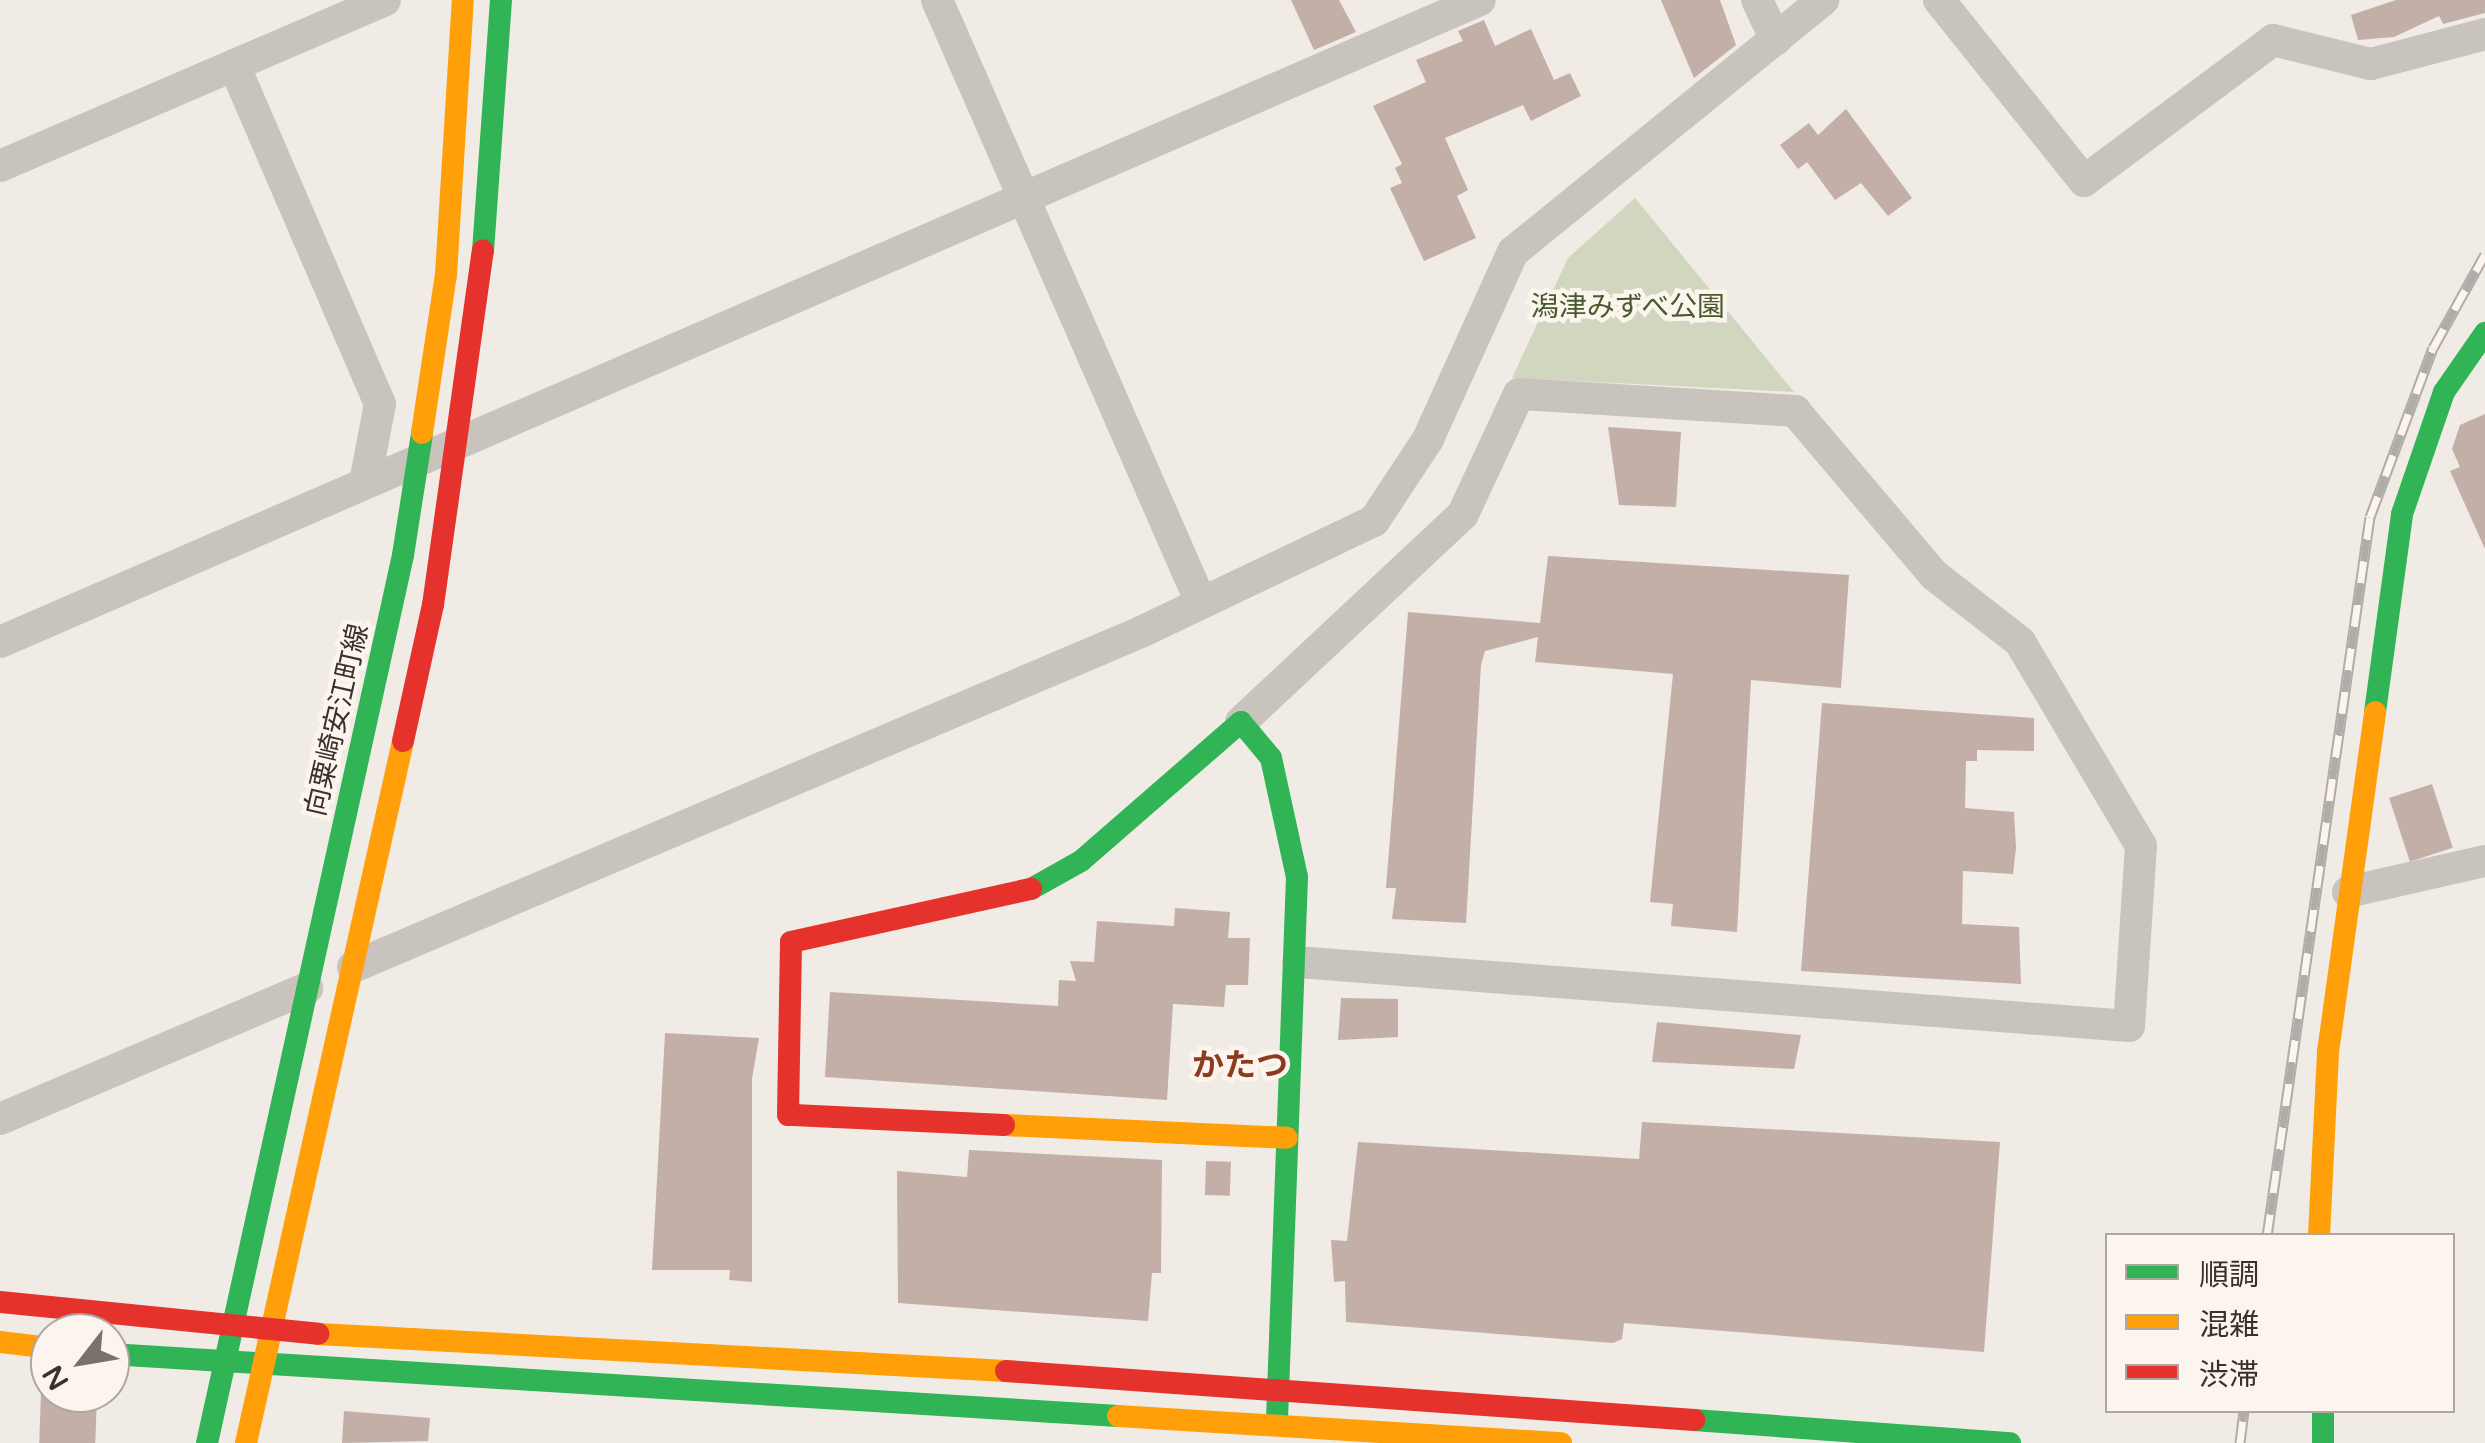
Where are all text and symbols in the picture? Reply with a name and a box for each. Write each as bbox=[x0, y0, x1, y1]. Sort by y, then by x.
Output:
park label: 潟津みずべ公園 bbox=[1530, 290, 1726, 324]
street label: 向粟崎安江町線 bbox=[299, 621, 375, 819]
district label: かたつ bbox=[1192, 1047, 1288, 1085]
legend bbox=[2105, 1233, 2455, 1413]
text: 順調 bbox=[2199, 1257, 2259, 1294]
text: 混雑 bbox=[2199, 1307, 2259, 1344]
north arrow bbox=[30, 1313, 130, 1413]
text: 渋滞 bbox=[2199, 1357, 2259, 1394]
text: N bbox=[36, 1359, 76, 1396]

